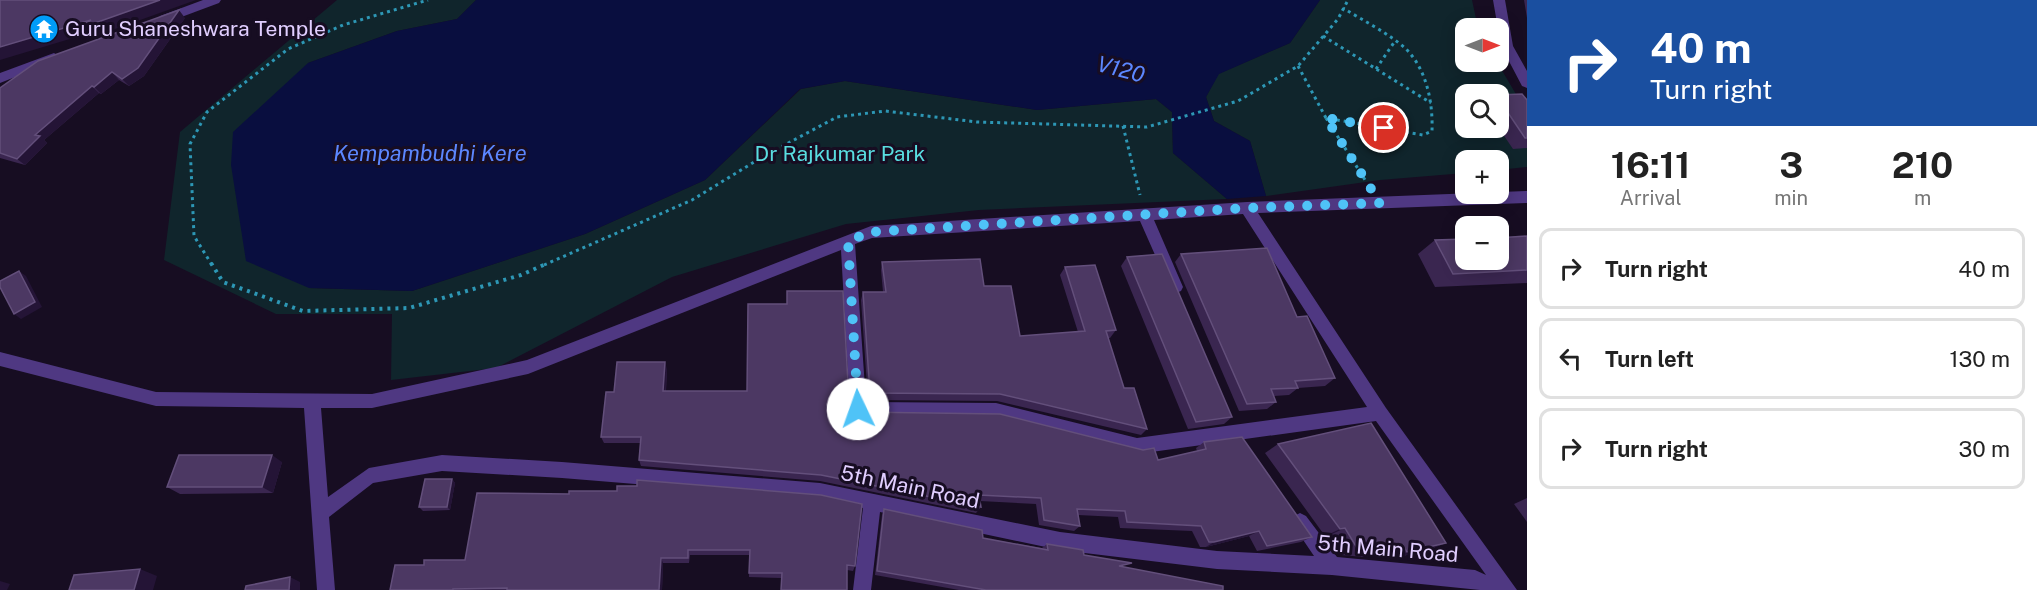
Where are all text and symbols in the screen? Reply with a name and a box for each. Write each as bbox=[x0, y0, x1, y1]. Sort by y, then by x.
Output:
temple icon: Guru Shaneshwara Temple bbox=[28, 13, 60, 45]
place label: Guru Shaneshwara Temple bbox=[65, 16, 326, 41]
north arrow bbox=[1455, 18, 1509, 72]
map controls bbox=[1455, 18, 1509, 270]
text: 40 m bbox=[1650, 23, 1752, 72]
icon: right bbox=[1551, 24, 1629, 102]
water label: V120 bbox=[1094, 50, 1148, 88]
text: Turn right bbox=[1650, 73, 1773, 105]
button: search bbox=[1455, 84, 1509, 138]
pin bbox=[1358, 102, 1409, 153]
icon: arrive bbox=[1367, 111, 1400, 144]
water label: Kempambudhi Kere bbox=[333, 140, 527, 166]
park label: Dr Rajkumar Park bbox=[755, 141, 926, 166]
text: 16:11 bbox=[1611, 144, 1690, 186]
text: 3 bbox=[1779, 144, 1803, 186]
text: 210 bbox=[1892, 144, 1953, 186]
button: + bbox=[1455, 150, 1509, 204]
text: Arrival bbox=[1620, 186, 1681, 210]
text: min bbox=[1774, 186, 1808, 210]
text: m bbox=[1914, 186, 1931, 210]
button: − bbox=[1455, 216, 1509, 270]
icon: right bbox=[1554, 252, 1587, 285]
text: Turn right bbox=[1605, 256, 1708, 282]
text: 40 m bbox=[1958, 256, 2010, 282]
icon: left bbox=[1554, 342, 1587, 375]
text: Turn left bbox=[1605, 346, 1694, 372]
text: 130 m bbox=[1949, 346, 2010, 372]
position arrow bbox=[826, 377, 890, 441]
icon: right bbox=[1554, 432, 1587, 465]
text: Turn right bbox=[1605, 436, 1708, 462]
text: 30 m bbox=[1958, 436, 2010, 462]
street label: 5th Main Road bbox=[838, 460, 982, 513]
street label: 5th Main Road bbox=[1317, 530, 1459, 567]

